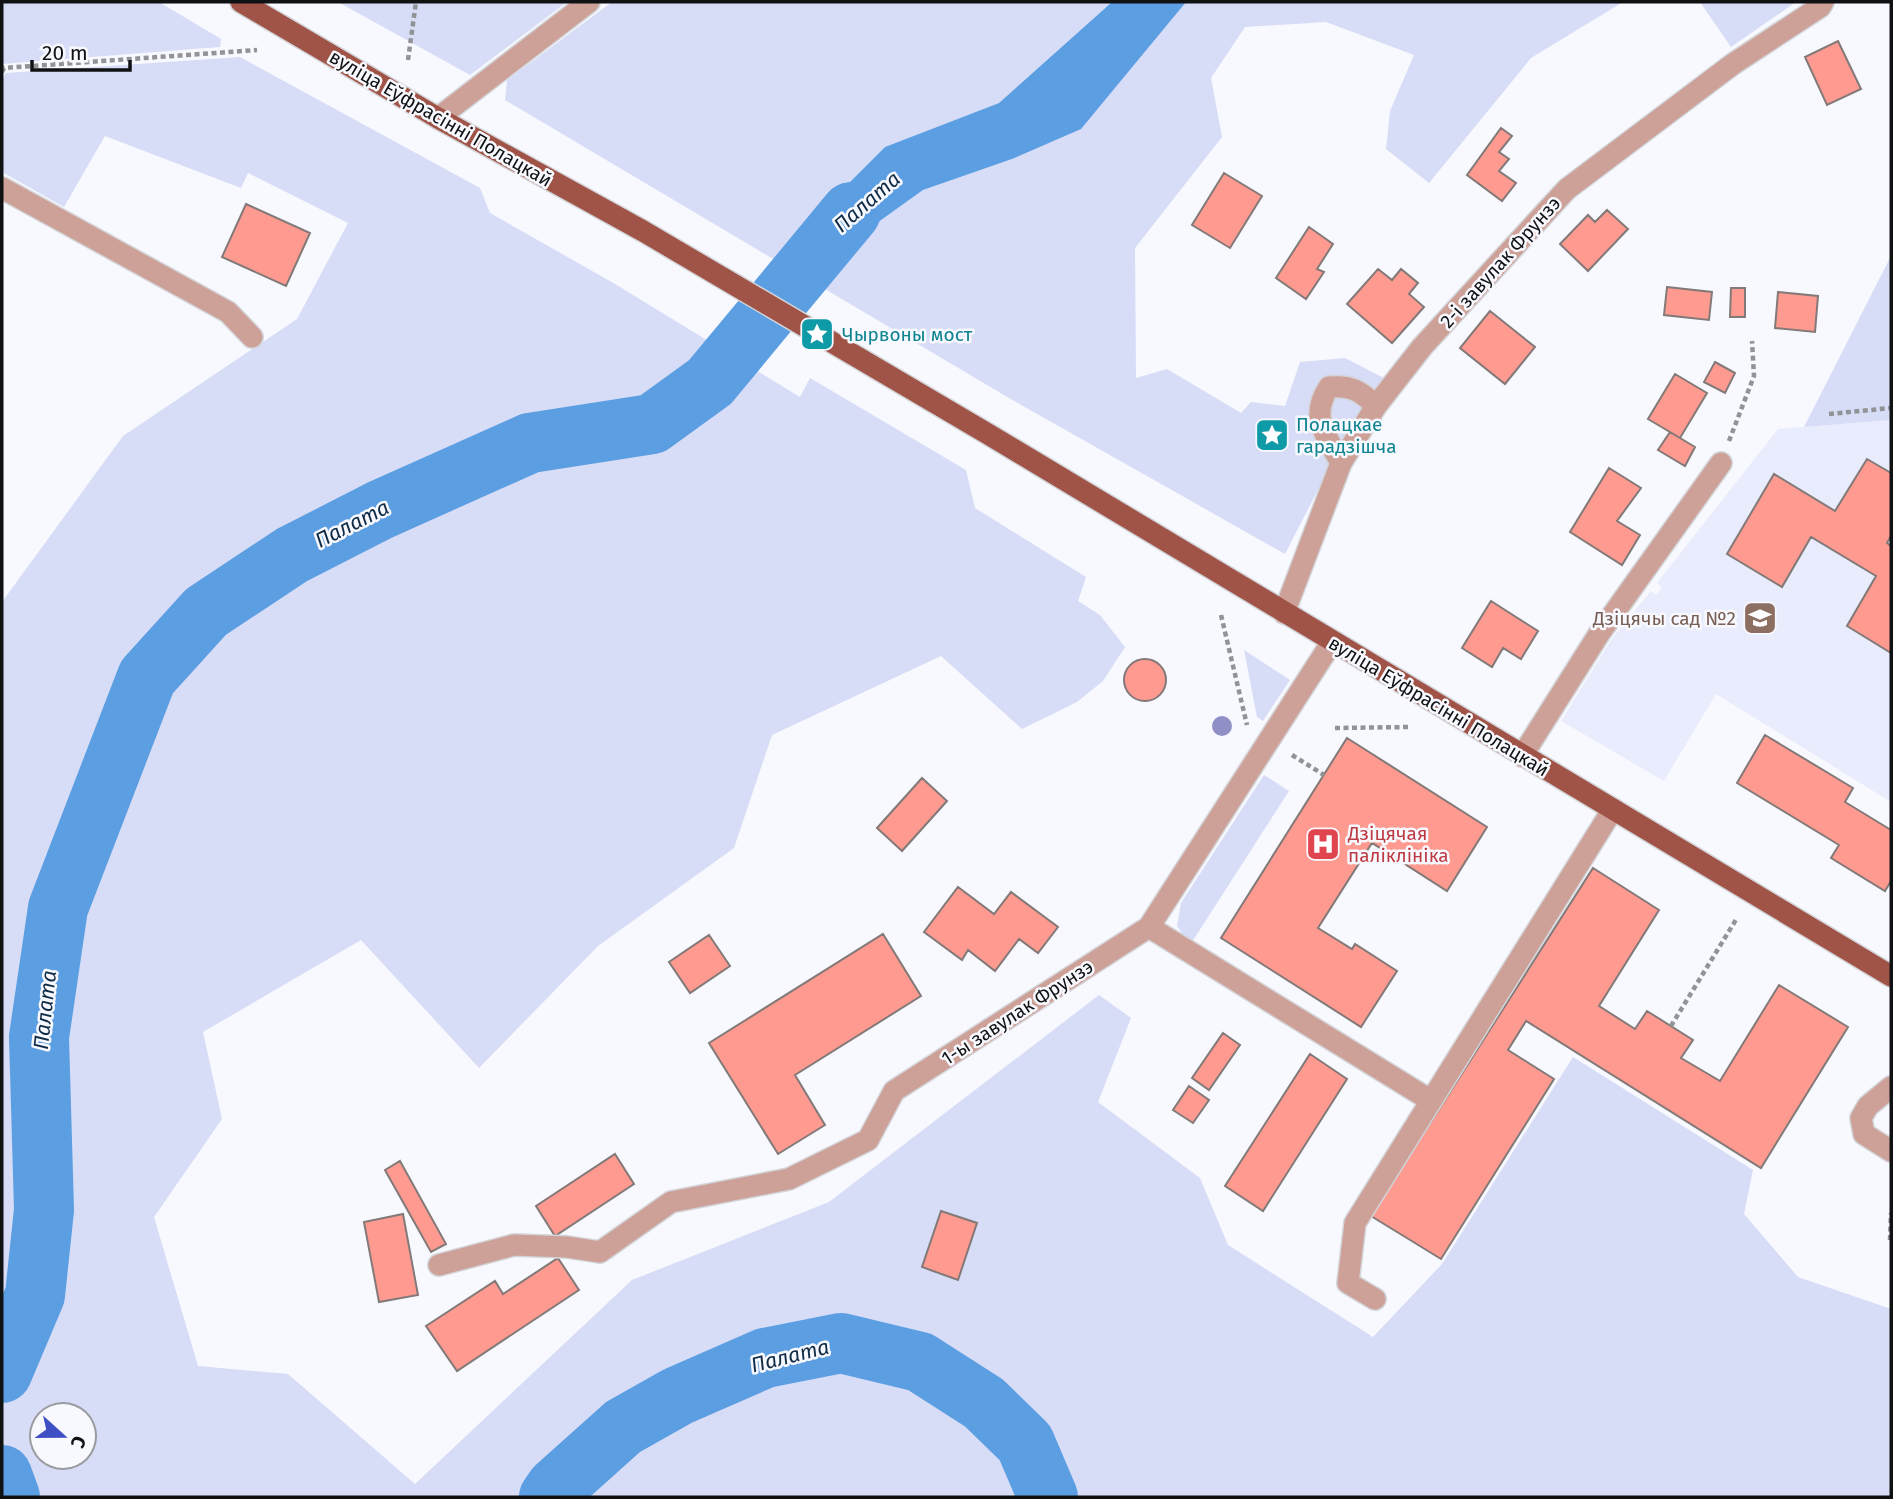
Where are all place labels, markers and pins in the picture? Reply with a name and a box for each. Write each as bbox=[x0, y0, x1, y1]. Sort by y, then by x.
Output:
place icon: Чырвоны мост bbox=[798, 315, 836, 353]
place label: Чырвоны мост bbox=[842, 323, 973, 346]
place label: Полацкае гарадзішча bbox=[1296, 413, 1397, 458]
place icon: Полацкае гарадзішча bbox=[1253, 416, 1291, 454]
school or university icon: Дзіцячы сад №2 bbox=[1741, 599, 1779, 637]
place label: Дзіцячы сад №2 bbox=[1592, 607, 1736, 630]
place label: Дзіцячая паліклініка bbox=[1347, 822, 1449, 867]
hospital icon: Дзіцячая паліклініка bbox=[1304, 825, 1342, 863]

